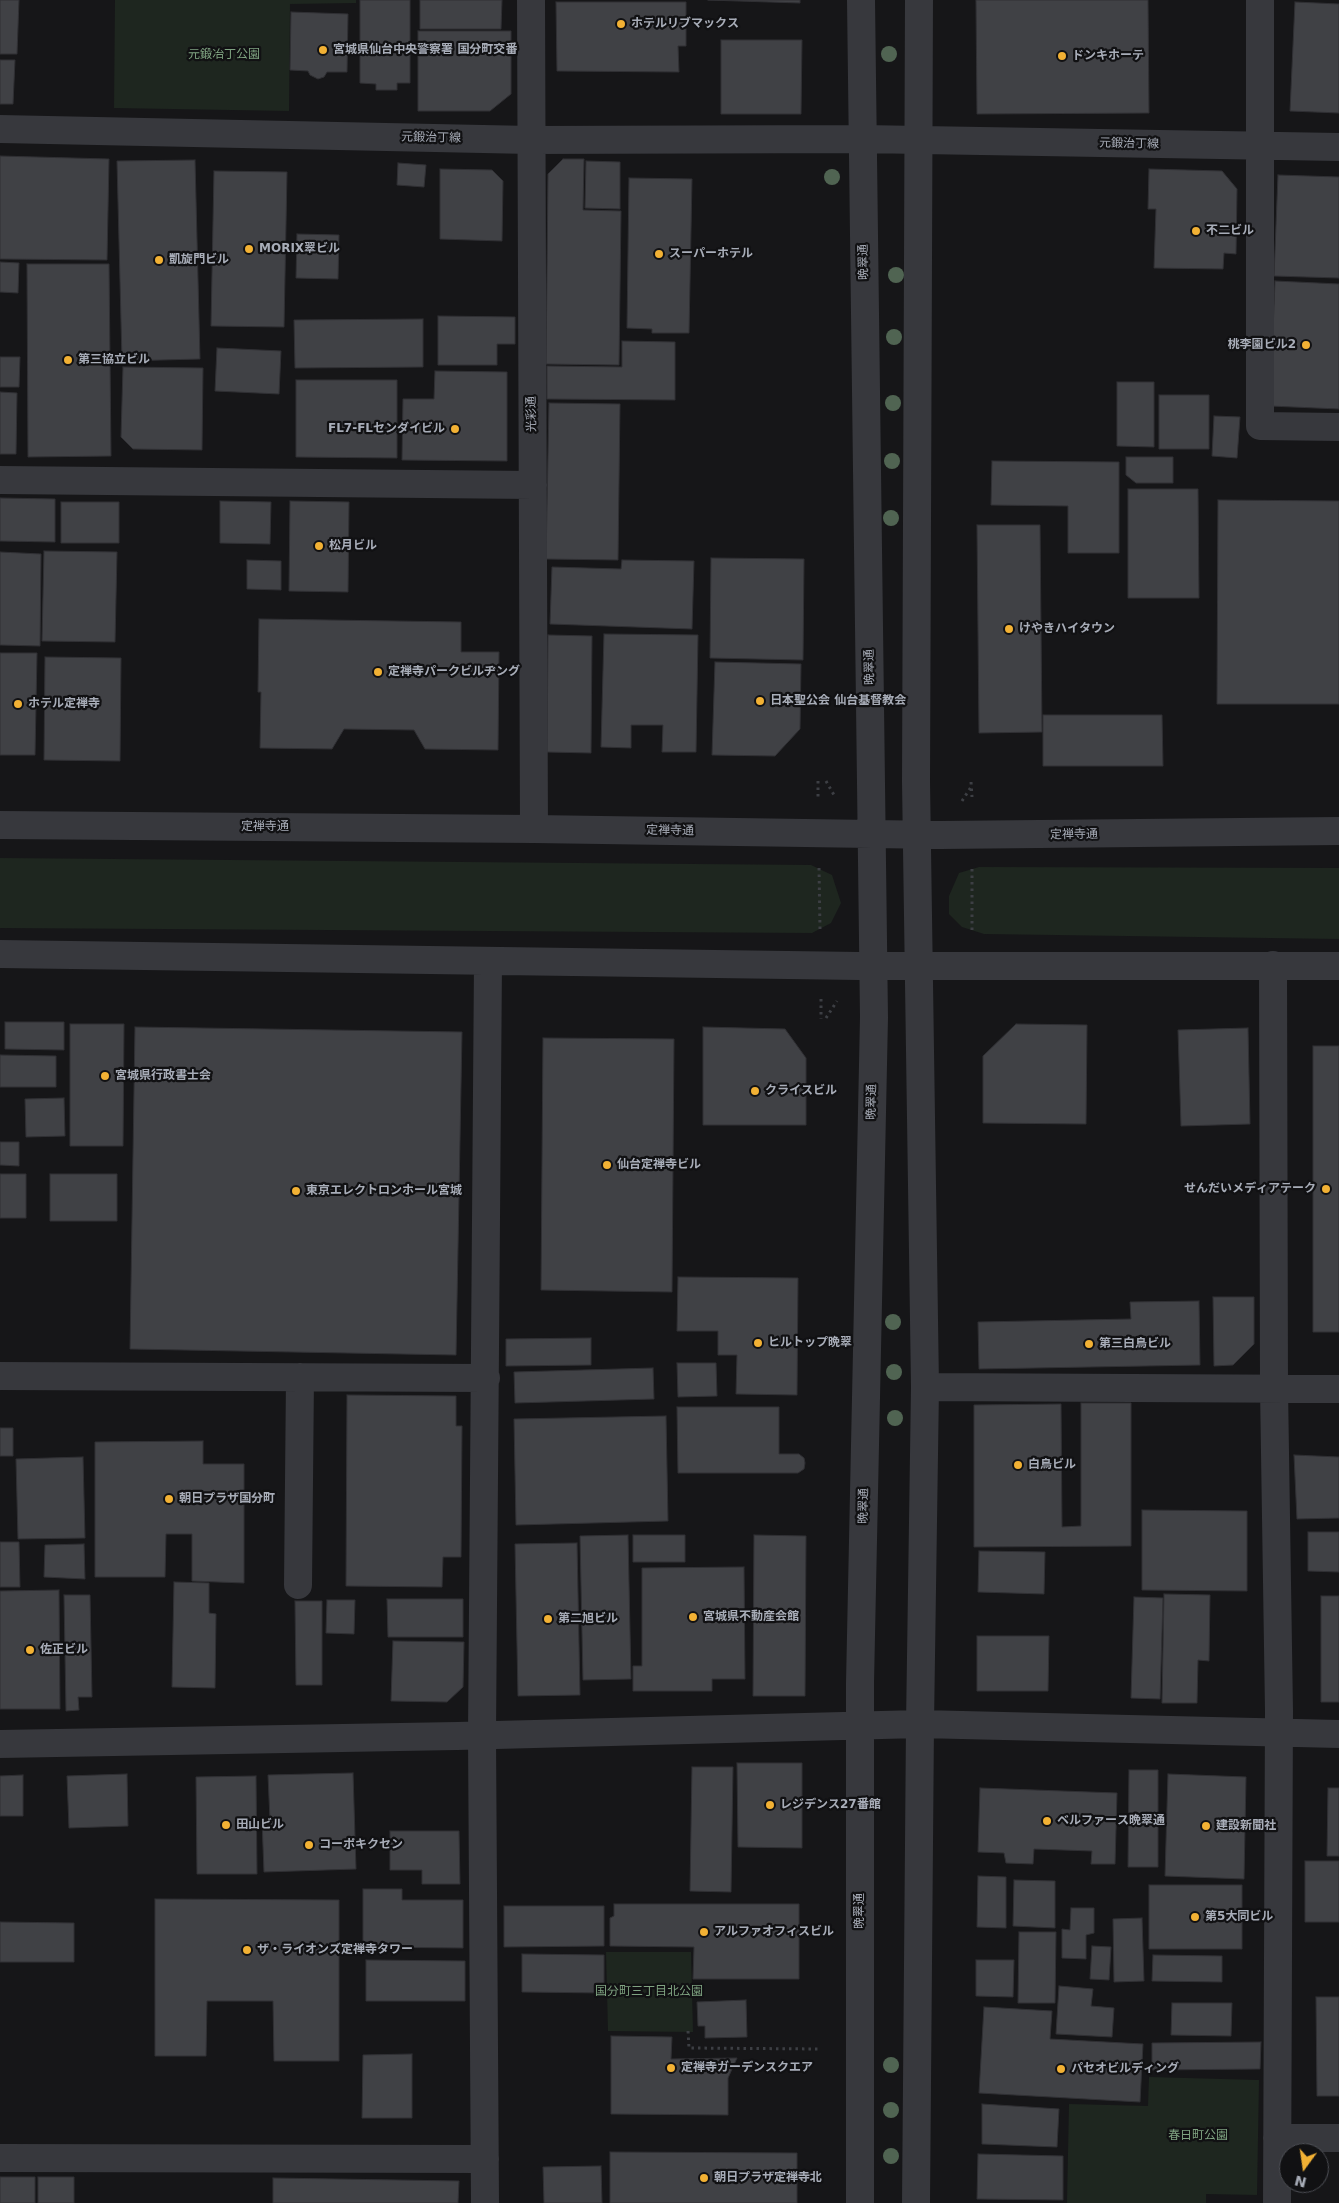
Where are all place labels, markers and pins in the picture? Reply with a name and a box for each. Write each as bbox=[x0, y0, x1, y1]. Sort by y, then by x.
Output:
place label: ホテルリブマックス bbox=[631, 17, 739, 31]
marker: ホテルリブマックス bbox=[615, 18, 627, 30]
place label: 宮城県仙台中央警察署 国分町交番 bbox=[333, 43, 517, 57]
marker: 宮城県仙台中央警察署 国分町交番 bbox=[317, 44, 329, 56]
place label: ドンキホーテ bbox=[1072, 49, 1144, 63]
marker: ドンキホーテ bbox=[1056, 50, 1068, 62]
place label: 不二ビル bbox=[1206, 224, 1254, 238]
marker: 不二ビル bbox=[1190, 225, 1202, 237]
place label: MORIX翠ビル bbox=[259, 242, 340, 256]
marker: MORIX翠ビル bbox=[243, 243, 255, 255]
place label: スーパーホテル bbox=[669, 247, 753, 261]
marker: スーパーホテル bbox=[653, 248, 665, 260]
place label: 凱旋門ビル bbox=[169, 253, 229, 267]
marker: 凱旋門ビル bbox=[153, 254, 165, 266]
place label: 桃李園ビル2 bbox=[1228, 338, 1296, 352]
marker: 桃李園ビル2 bbox=[1300, 339, 1312, 351]
place label: 第三協立ビル bbox=[78, 353, 150, 367]
marker: 第三協立ビル bbox=[62, 354, 74, 366]
place label: FL7-FLセンダイビル bbox=[328, 422, 445, 436]
marker: FL7-FLセンダイビル bbox=[449, 423, 461, 435]
place label: 松月ビル bbox=[329, 539, 377, 553]
marker: 松月ビル bbox=[313, 540, 325, 552]
place label: けやきハイタウン bbox=[1019, 622, 1115, 636]
marker: けやきハイタウン bbox=[1003, 623, 1015, 635]
place label: 定禅寺パークビルヂング bbox=[388, 665, 520, 679]
marker: 定禅寺パークビルヂング bbox=[372, 666, 384, 678]
place label: 日本聖公会 仙台基督教会 bbox=[770, 694, 906, 708]
marker: 日本聖公会 仙台基督教会 bbox=[754, 695, 766, 707]
place label: ホテル定禅寺 bbox=[28, 697, 100, 711]
marker: ホテル定禅寺 bbox=[12, 698, 24, 710]
place label: 宮城県行政書士会 bbox=[115, 1069, 211, 1083]
marker: 宮城県行政書士会 bbox=[99, 1070, 111, 1082]
place label: クライスビル bbox=[765, 1084, 837, 1098]
marker: クライスビル bbox=[749, 1085, 761, 1097]
place label: 仙台定禅寺ビル bbox=[617, 1158, 701, 1172]
marker: 仙台定禅寺ビル bbox=[601, 1159, 613, 1171]
place label: せんだいメディアテーク bbox=[1184, 1182, 1316, 1196]
marker: せんだいメディアテーク bbox=[1320, 1183, 1332, 1195]
place label: 東京エレクトロンホール宮城 bbox=[306, 1184, 462, 1198]
marker: 東京エレクトロンホール宮城 bbox=[290, 1185, 302, 1197]
place label: ヒルトップ晩翠 bbox=[768, 1336, 852, 1350]
marker: ヒルトップ晩翠 bbox=[752, 1337, 764, 1349]
place label: 第三白鳥ビル bbox=[1099, 1337, 1171, 1351]
marker: 第三白鳥ビル bbox=[1083, 1338, 1095, 1350]
place label: 白鳥ビル bbox=[1028, 1458, 1076, 1472]
marker: 白鳥ビル bbox=[1012, 1459, 1024, 1471]
place label: 朝日プラザ国分町 bbox=[179, 1492, 275, 1506]
marker: 朝日プラザ国分町 bbox=[163, 1493, 175, 1505]
place label: 宮城県不動産会館 bbox=[703, 1610, 799, 1624]
marker: 宮城県不動産会館 bbox=[687, 1611, 699, 1623]
place label: 第二旭ビル bbox=[558, 1612, 618, 1626]
marker: 第二旭ビル bbox=[542, 1613, 554, 1625]
place label: 佐正ビル bbox=[40, 1643, 88, 1657]
marker: 佐正ビル bbox=[24, 1644, 36, 1656]
place label: レジデンス27番館 bbox=[780, 1798, 881, 1812]
marker: レジデンス27番館 bbox=[764, 1799, 776, 1811]
place label: ベルファース晩翠通 bbox=[1057, 1814, 1165, 1828]
marker: ベルファース晩翠通 bbox=[1041, 1815, 1053, 1827]
place label: 田山ビル bbox=[236, 1818, 284, 1832]
marker: 田山ビル bbox=[220, 1819, 232, 1831]
place label: 建設新聞社 bbox=[1216, 1819, 1276, 1833]
marker: 建設新聞社 bbox=[1200, 1820, 1212, 1832]
place label: コーポキクセン bbox=[319, 1838, 403, 1852]
marker: コーポキクセン bbox=[303, 1839, 315, 1851]
place label: 第5大同ビル bbox=[1205, 1910, 1273, 1924]
marker: 第5大同ビル bbox=[1189, 1911, 1201, 1923]
place label: アルファオフィスビル bbox=[714, 1925, 834, 1939]
marker: アルファオフィスビル bbox=[698, 1926, 710, 1938]
place label: ザ・ライオンズ定禅寺タワー bbox=[257, 1943, 413, 1957]
marker: ザ・ライオンズ定禅寺タワー bbox=[241, 1944, 253, 1956]
place label: 定禅寺ガーデンスクエア bbox=[681, 2061, 813, 2075]
marker: 定禅寺ガーデンスクエア bbox=[665, 2062, 677, 2074]
place label: パセオビルディング bbox=[1071, 2062, 1179, 2076]
marker: パセオビルディング bbox=[1055, 2063, 1067, 2075]
place label: 朝日プラザ定禅寺北 bbox=[714, 2171, 822, 2185]
marker: 朝日プラザ定禅寺北 bbox=[698, 2172, 710, 2184]

